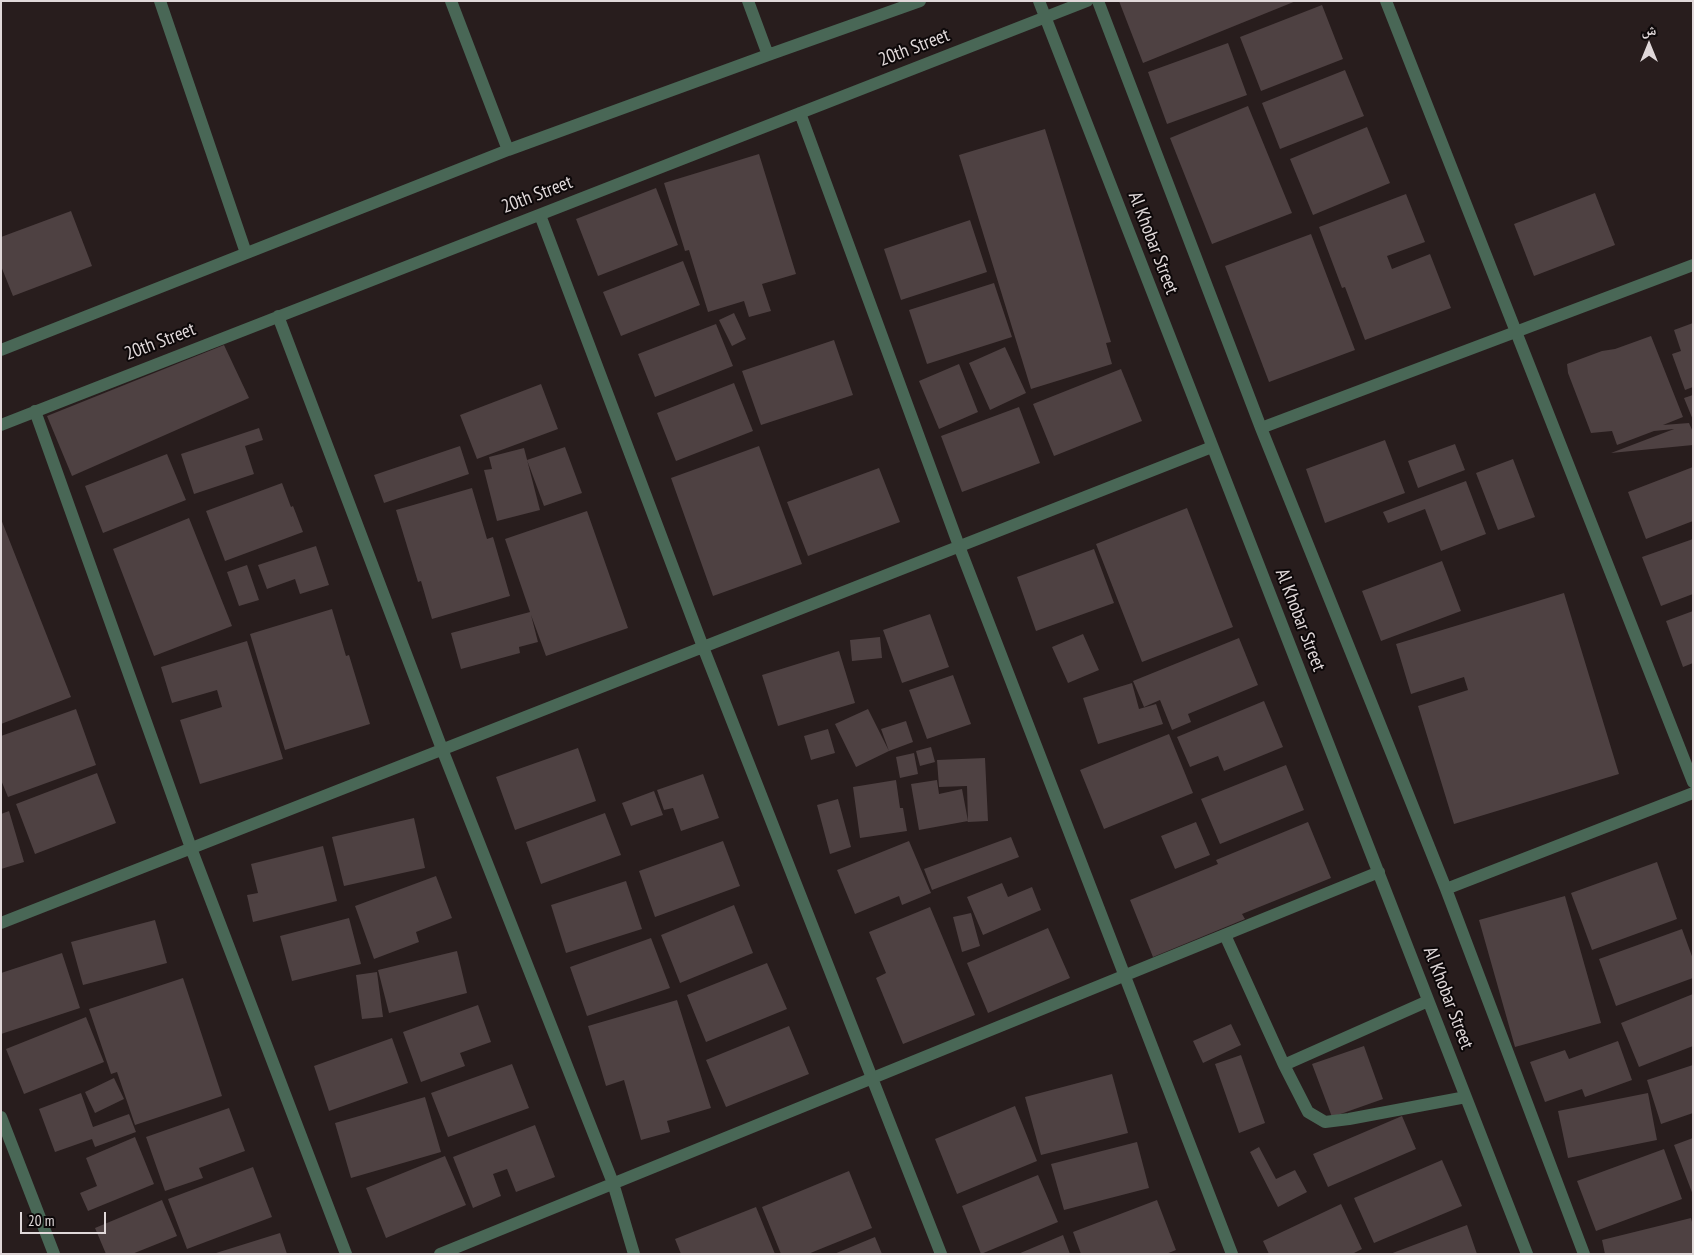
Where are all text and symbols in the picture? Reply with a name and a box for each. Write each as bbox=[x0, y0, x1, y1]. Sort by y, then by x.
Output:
north arrow bbox=[1624, 20, 1674, 70]
text: ش bbox=[1642, 21, 1656, 39]
street label: 20th Street bbox=[875, 24, 953, 72]
street label: 20th Street bbox=[498, 171, 576, 219]
street label: Al Khobar Street bbox=[1123, 189, 1183, 297]
street label: 20th Street bbox=[121, 318, 199, 366]
street label: Al Khobar Street bbox=[1270, 566, 1330, 674]
street label: Al Khobar Street bbox=[1418, 944, 1478, 1052]
scale bar bbox=[22, 1202, 109, 1234]
text: 20 m bbox=[28, 1211, 54, 1230]

